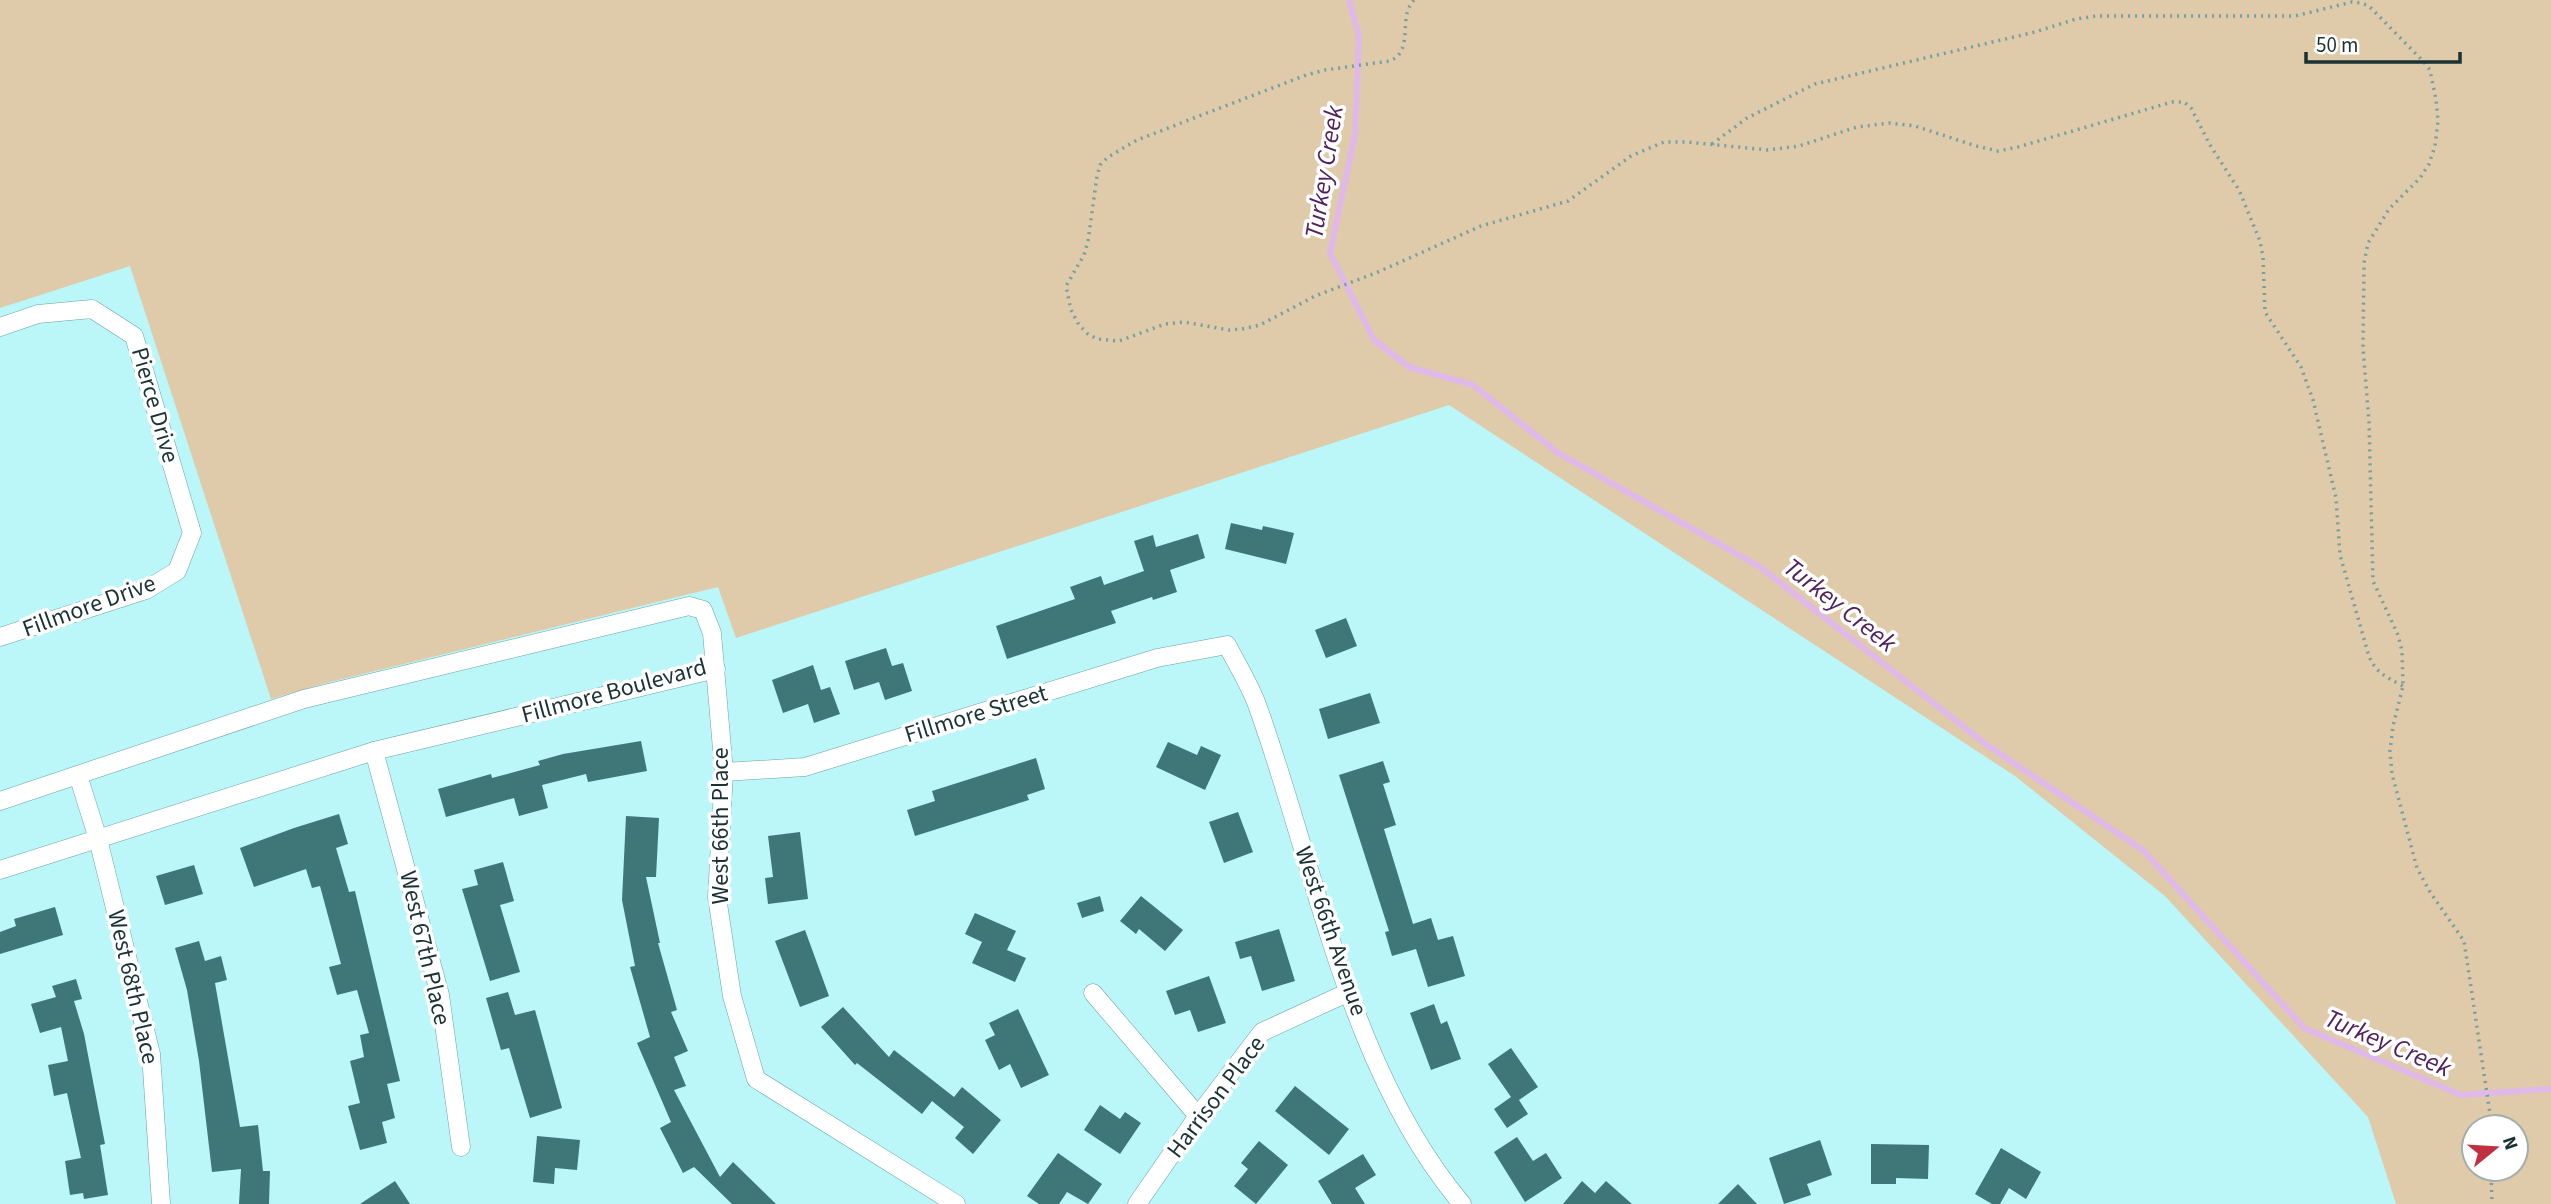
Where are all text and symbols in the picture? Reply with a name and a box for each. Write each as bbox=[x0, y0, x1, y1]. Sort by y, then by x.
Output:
scale bar bbox=[2306, 21, 2460, 65]
text: 50 m bbox=[2316, 30, 2358, 60]
water label: Turkey Creek bbox=[1295, 102, 1353, 241]
street label: Pierce Drive bbox=[122, 343, 188, 467]
water label: Turkey Creek bbox=[1776, 549, 1905, 661]
street label: Fillmore Drive bbox=[17, 566, 161, 646]
street label: Fillmore Boulevard bbox=[518, 649, 710, 733]
street label: Fillmore Street bbox=[900, 676, 1052, 752]
street label: West 66th Place bbox=[703, 747, 738, 905]
street label: West 66th Avenue bbox=[1286, 842, 1376, 1020]
street label: West 67th Place bbox=[390, 867, 460, 1029]
street label: West 68th Place bbox=[98, 906, 168, 1068]
water label: Turkey Creek bbox=[2319, 1000, 2458, 1087]
street label: Harrison Place bbox=[1158, 1028, 1274, 1166]
north arrow bbox=[2460, 1113, 2530, 1183]
text: N bbox=[2495, 1133, 2525, 1153]

